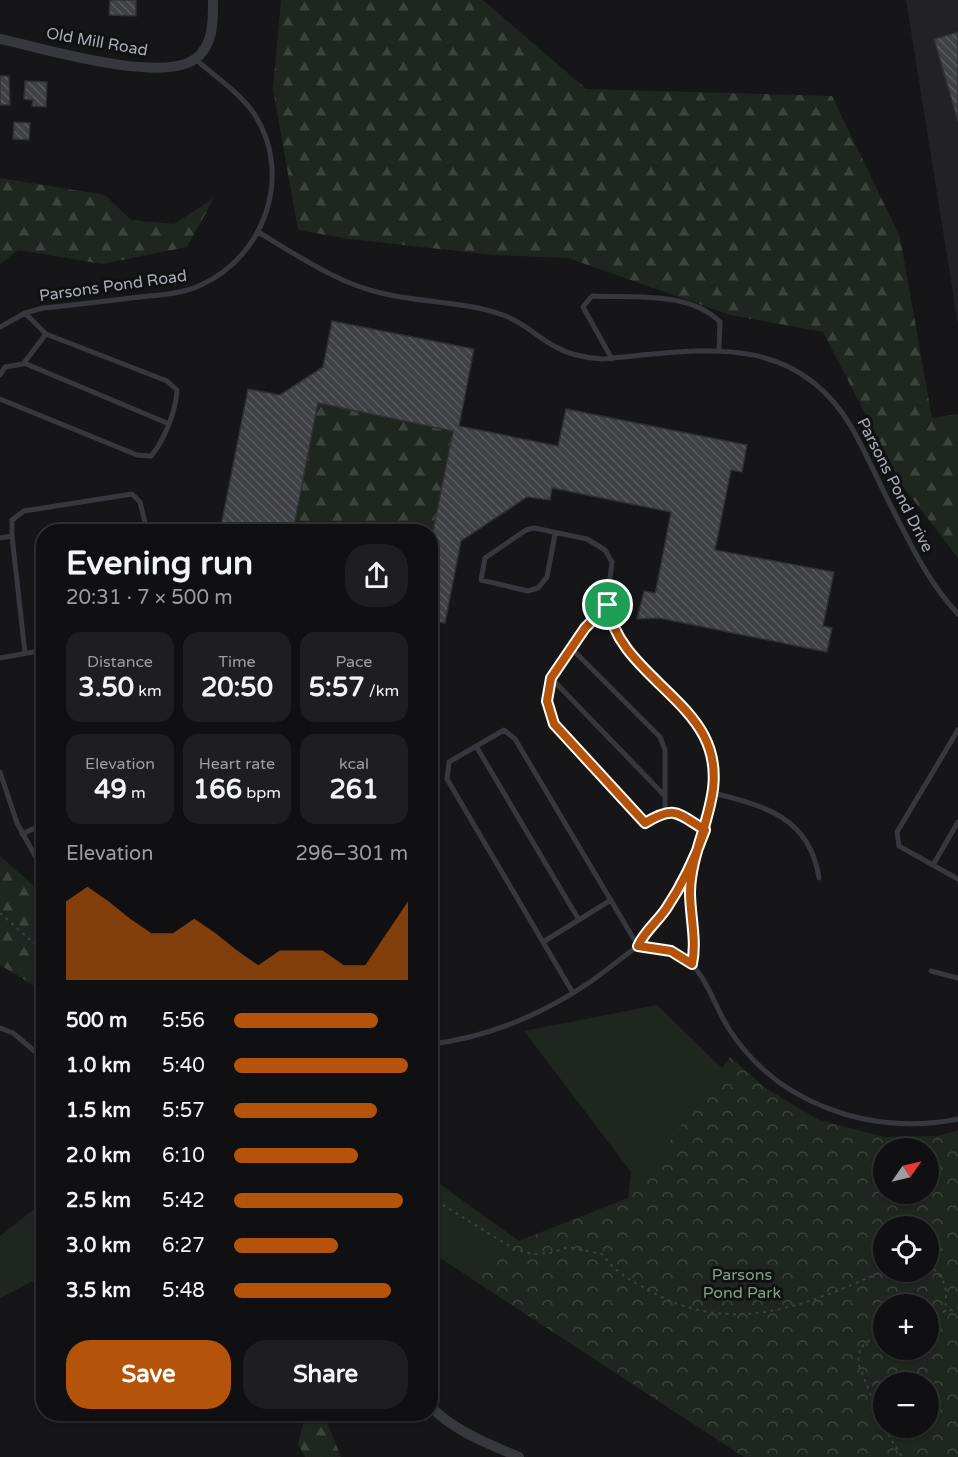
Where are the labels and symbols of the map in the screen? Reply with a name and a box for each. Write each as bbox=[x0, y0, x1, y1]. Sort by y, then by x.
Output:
street label: Old Mill Road bbox=[45, 23, 149, 61]
street label: Parsons Pond Road bbox=[38, 266, 188, 306]
street label: Parsons Pond Drive bbox=[852, 414, 938, 556]
pin bbox=[582, 579, 633, 630]
north arrow bbox=[873, 1138, 939, 1204]
park label: Parsons Pond Park bbox=[703, 1265, 781, 1303]

